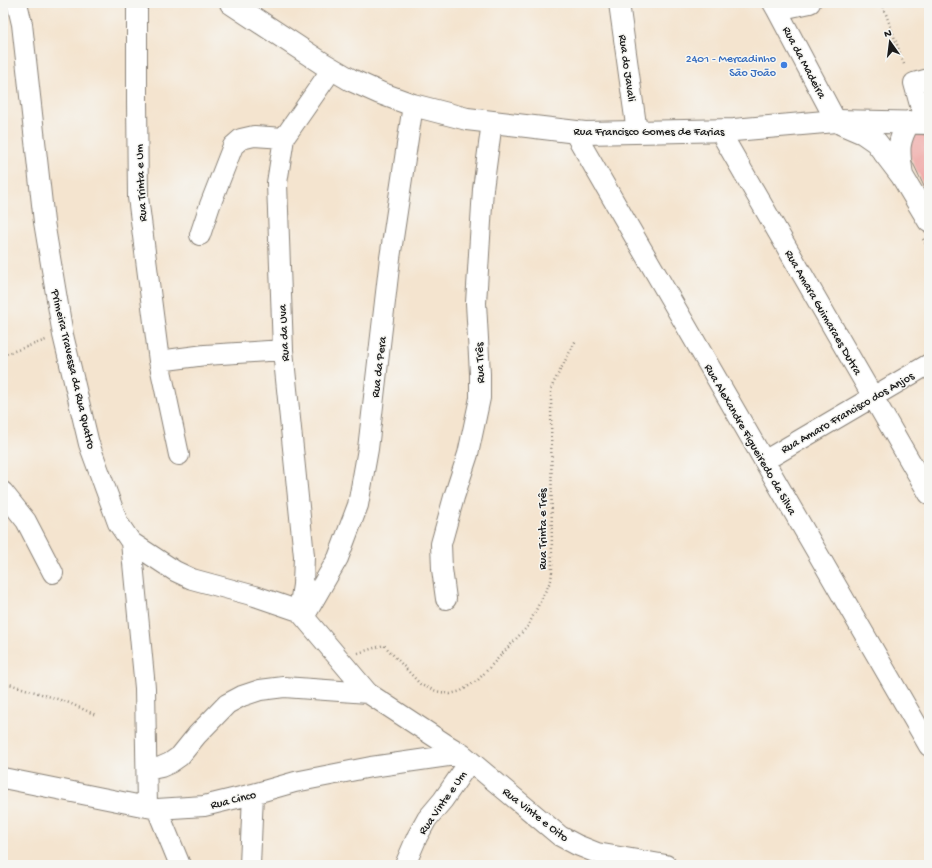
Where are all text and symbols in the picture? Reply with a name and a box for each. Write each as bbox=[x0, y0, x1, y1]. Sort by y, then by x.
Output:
north arrow bbox=[870, 22, 910, 62]
street label: Rua da Madeira bbox=[778, 24, 828, 102]
text: N bbox=[883, 28, 893, 41]
street label: Rua do Javali bbox=[614, 34, 638, 103]
place label: 2401 - Mercadinho São João bbox=[686, 53, 776, 81]
marker: 2401 - Mercadinho São João bbox=[779, 60, 789, 70]
street label: Rua Francisco Gomes de Farias bbox=[573, 126, 725, 140]
street label: Rua Trinta e Um bbox=[133, 143, 151, 222]
street label: Rua Amara Guimaraes Dutra bbox=[781, 248, 864, 378]
street label: Primeira Travessa da Rua Quatro bbox=[47, 287, 97, 451]
street label: Rua da Uva bbox=[277, 304, 293, 362]
street label: Rua da Pera bbox=[369, 335, 391, 399]
street label: Rua Três bbox=[473, 342, 489, 384]
street label: Rua Alexandre Figueiredo da Silva bbox=[700, 362, 799, 518]
street label: Rua Amaro Francisco dos Anjos bbox=[779, 370, 918, 458]
street label: Rua Trinta e Três bbox=[537, 488, 551, 570]
street label: Rua Vinte e Um bbox=[416, 768, 471, 838]
street label: Rua Vinte e Oito bbox=[499, 785, 571, 846]
street label: Rua Cinco bbox=[209, 789, 258, 813]

